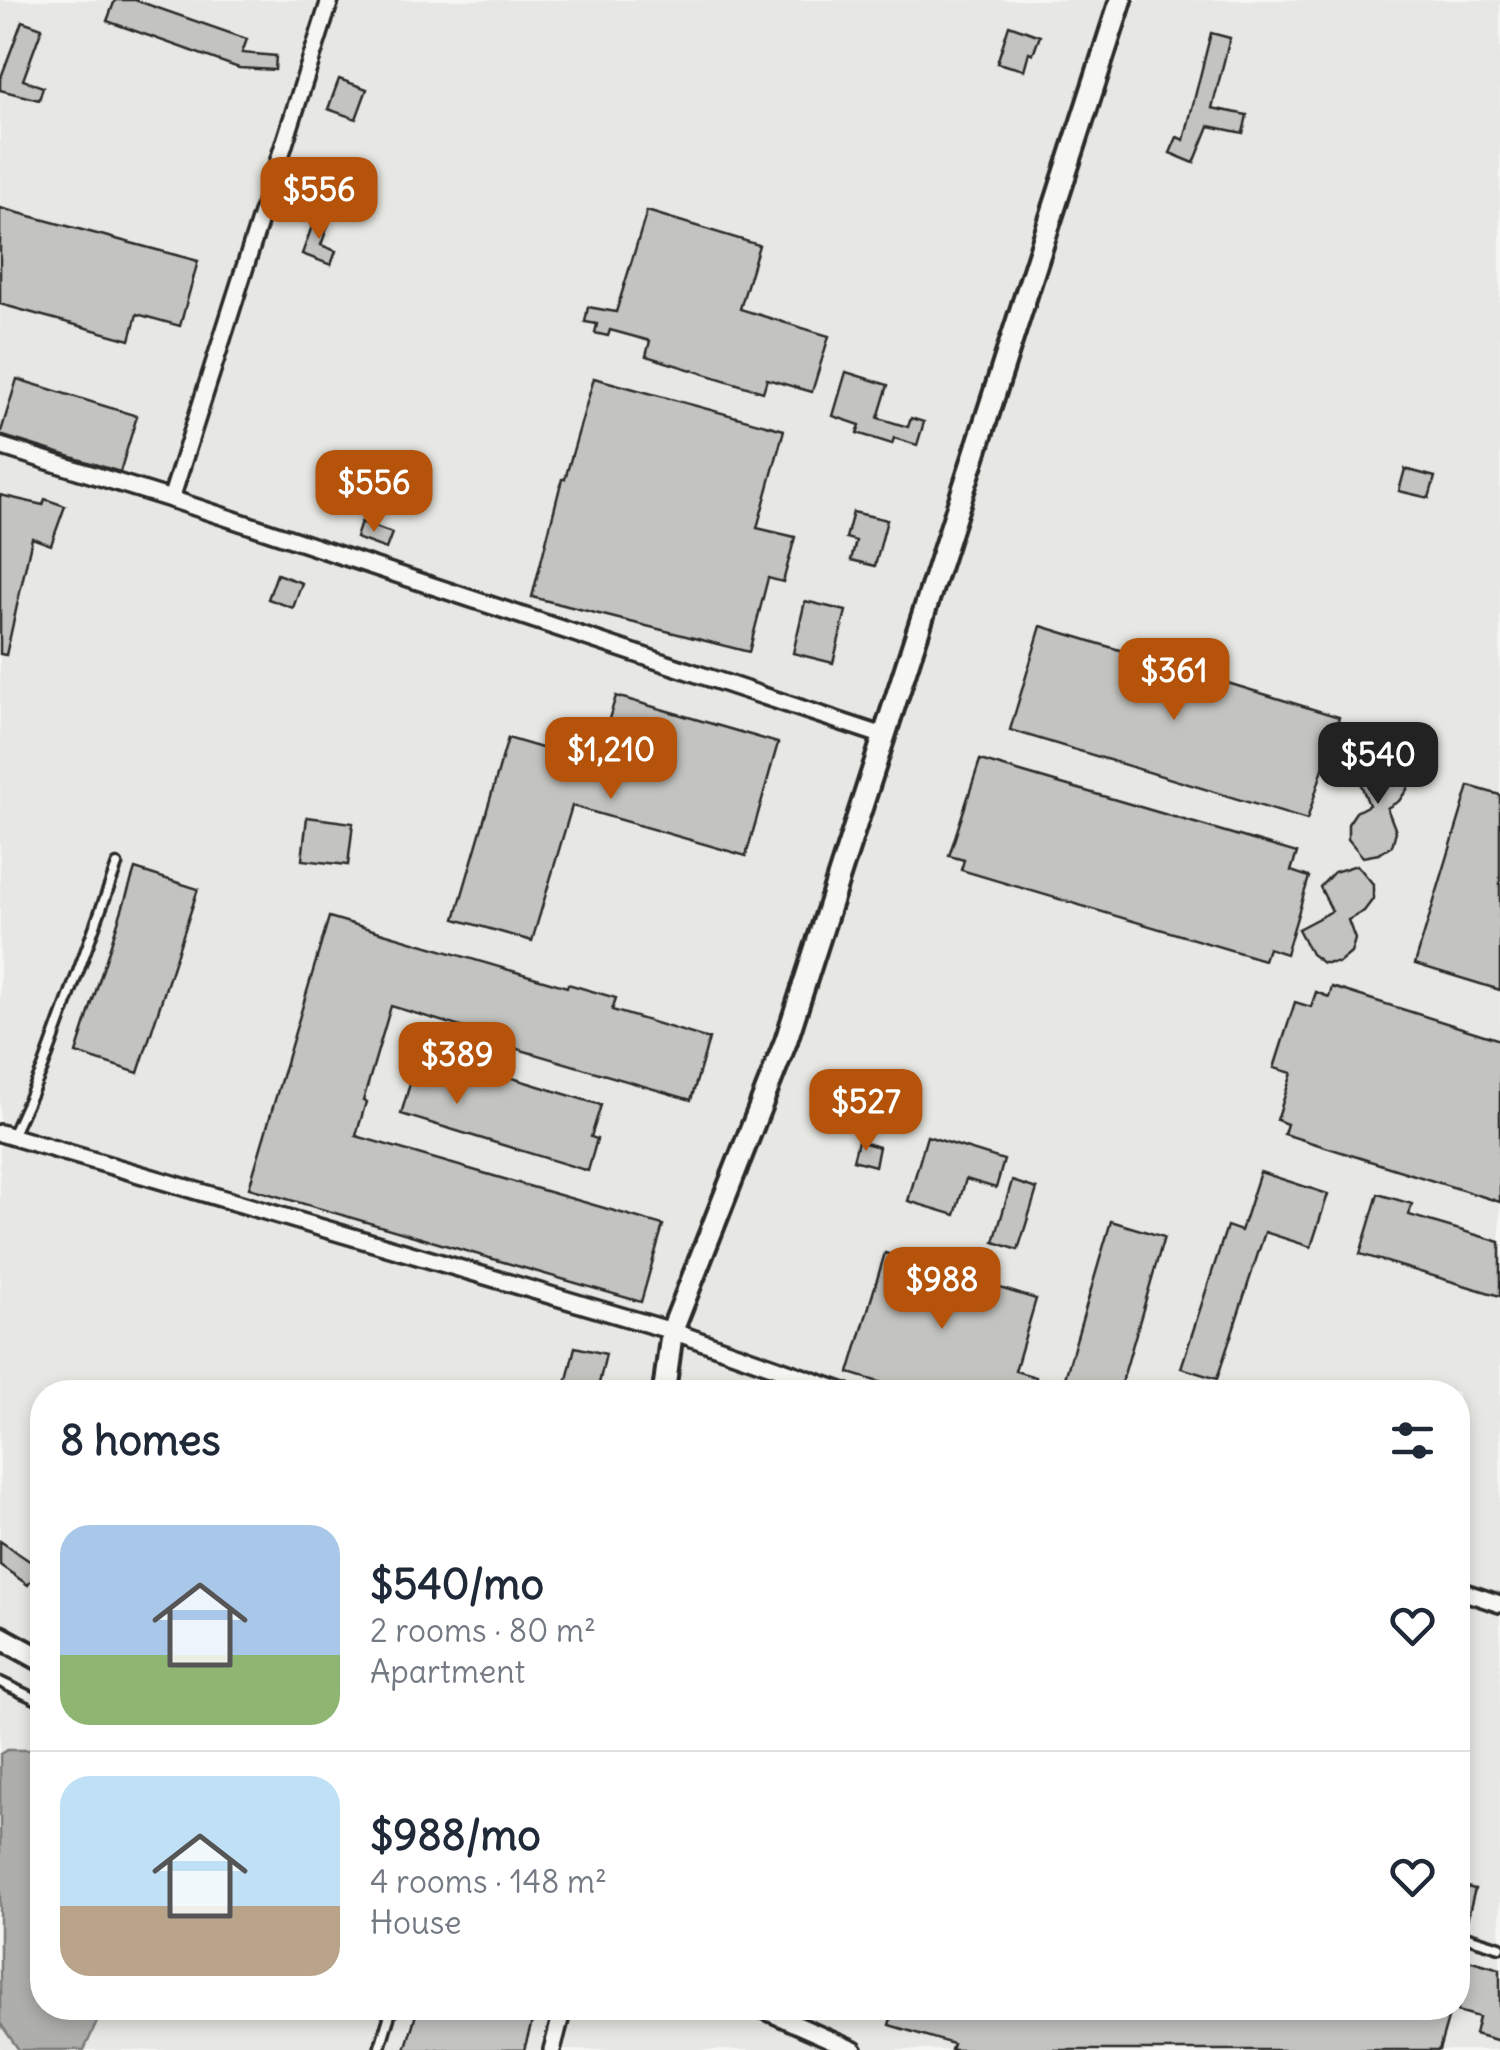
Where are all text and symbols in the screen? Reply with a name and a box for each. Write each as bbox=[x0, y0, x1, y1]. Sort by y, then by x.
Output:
pin: $556 bbox=[260, 157, 378, 242]
text: $556 bbox=[283, 169, 356, 210]
pin: $556 bbox=[315, 450, 433, 535]
text: $556 bbox=[338, 462, 411, 503]
pin: $361 bbox=[1115, 638, 1233, 723]
text: $361 bbox=[1140, 650, 1208, 691]
pin: $1,210 bbox=[530, 717, 692, 802]
pin: $540 bbox=[1319, 722, 1437, 807]
text: $1,210 bbox=[567, 729, 655, 770]
text: $540 bbox=[1340, 734, 1416, 775]
pin: $389 bbox=[398, 1022, 516, 1107]
text: $389 bbox=[421, 1034, 493, 1075]
pin: $527 bbox=[807, 1069, 925, 1154]
text: $527 bbox=[831, 1081, 901, 1122]
pin: $988 bbox=[883, 1247, 1001, 1332]
text: $988 bbox=[906, 1259, 979, 1300]
icon: filters bbox=[1385, 1413, 1440, 1468]
text: 8 homes bbox=[60, 1414, 221, 1466]
text: $540/mo bbox=[370, 1558, 544, 1610]
icon: home bbox=[140, 1565, 260, 1685]
icon: heart bbox=[1385, 1598, 1440, 1653]
text: 2 rooms · 80 m² bbox=[370, 1610, 596, 1651]
text: Apartment bbox=[370, 1651, 525, 1692]
text: $988/mo bbox=[370, 1809, 541, 1861]
icon: home bbox=[140, 1816, 260, 1936]
icon: heart bbox=[1385, 1849, 1440, 1904]
text: 4 rooms · 148 m² bbox=[370, 1861, 607, 1902]
text: House bbox=[370, 1902, 461, 1943]

